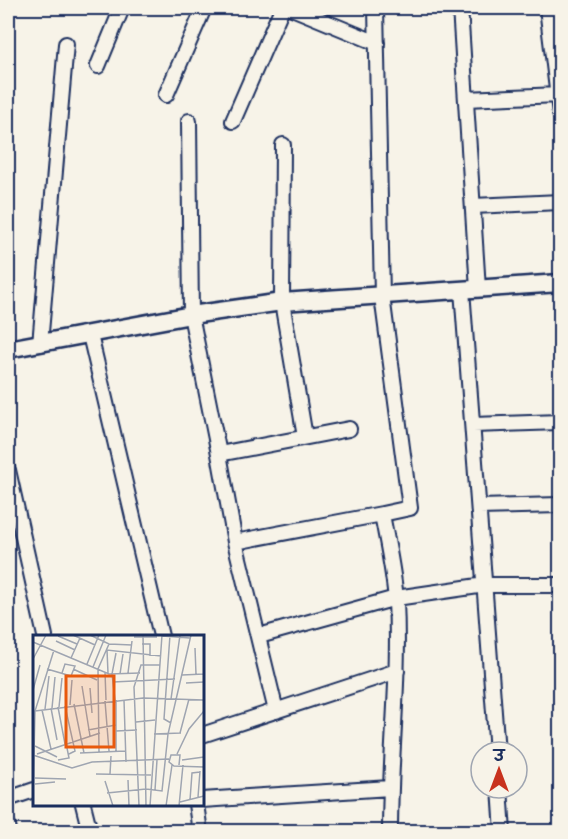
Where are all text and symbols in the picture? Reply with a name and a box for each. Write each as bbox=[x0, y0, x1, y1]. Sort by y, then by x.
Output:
inset map bbox=[33, 635, 204, 806]
north arrow bbox=[469, 740, 529, 800]
text: उ bbox=[492, 745, 506, 765]

